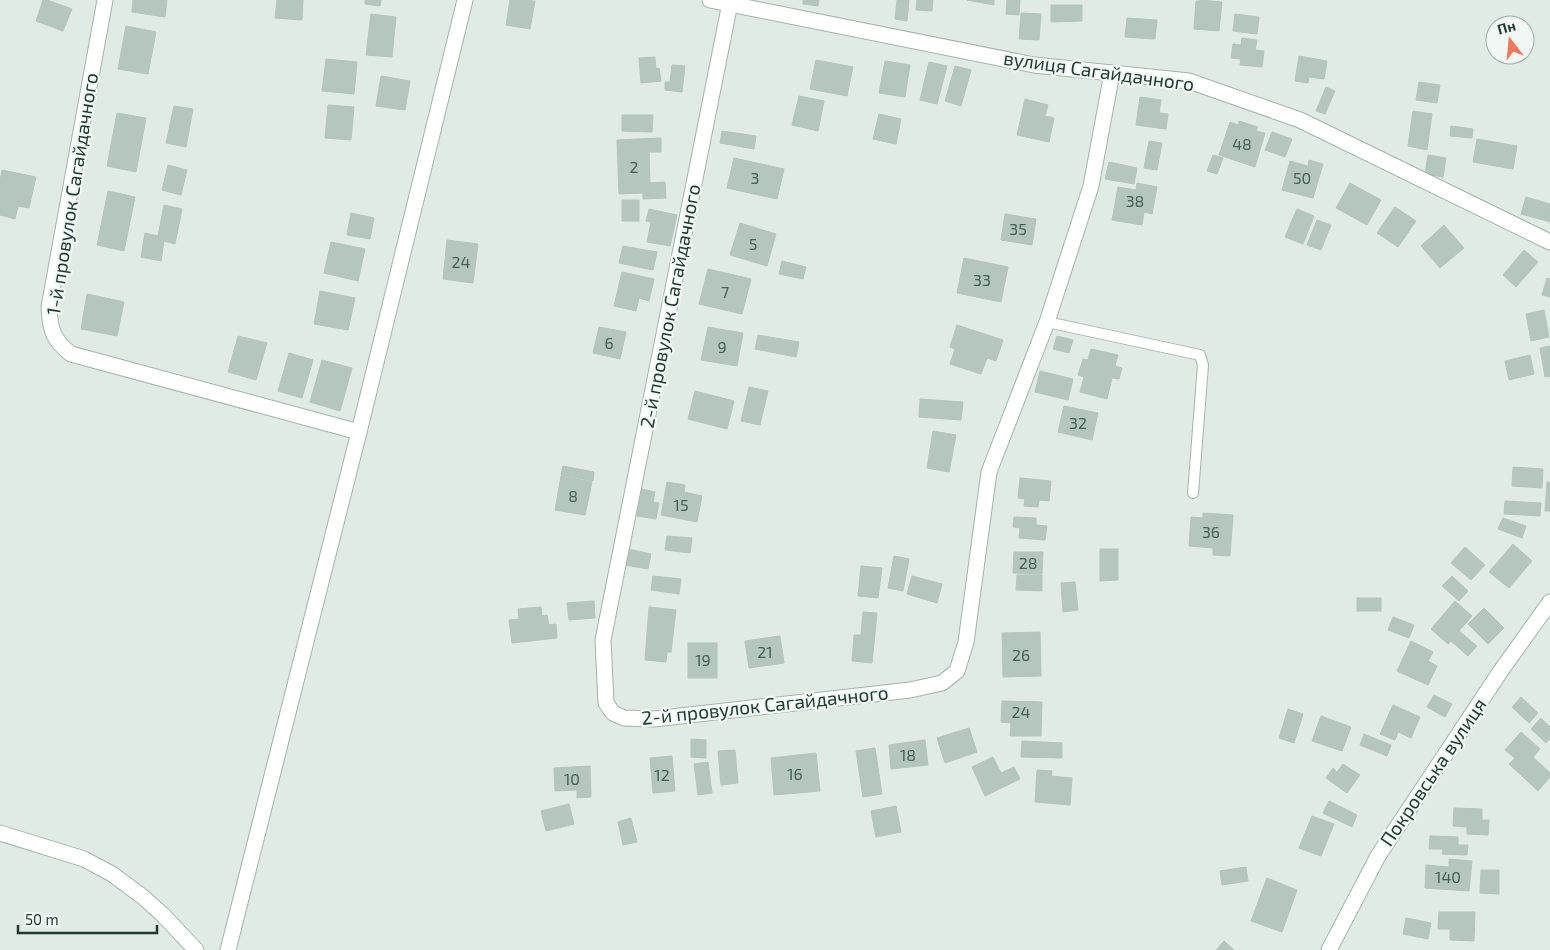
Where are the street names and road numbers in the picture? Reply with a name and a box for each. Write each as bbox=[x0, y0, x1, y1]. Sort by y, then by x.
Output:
street label: вулиця Сагайдачного bbox=[1002, 46, 1196, 96]
street label: 1-й провулок Сагайдачного bbox=[41, 71, 103, 317]
street label: 2-й провулок Сагайдачного bbox=[635, 182, 705, 430]
street label: 2-й провулок Сагайдачного bbox=[640, 680, 890, 730]
street label: Покровська вулиця bbox=[1375, 693, 1491, 851]

